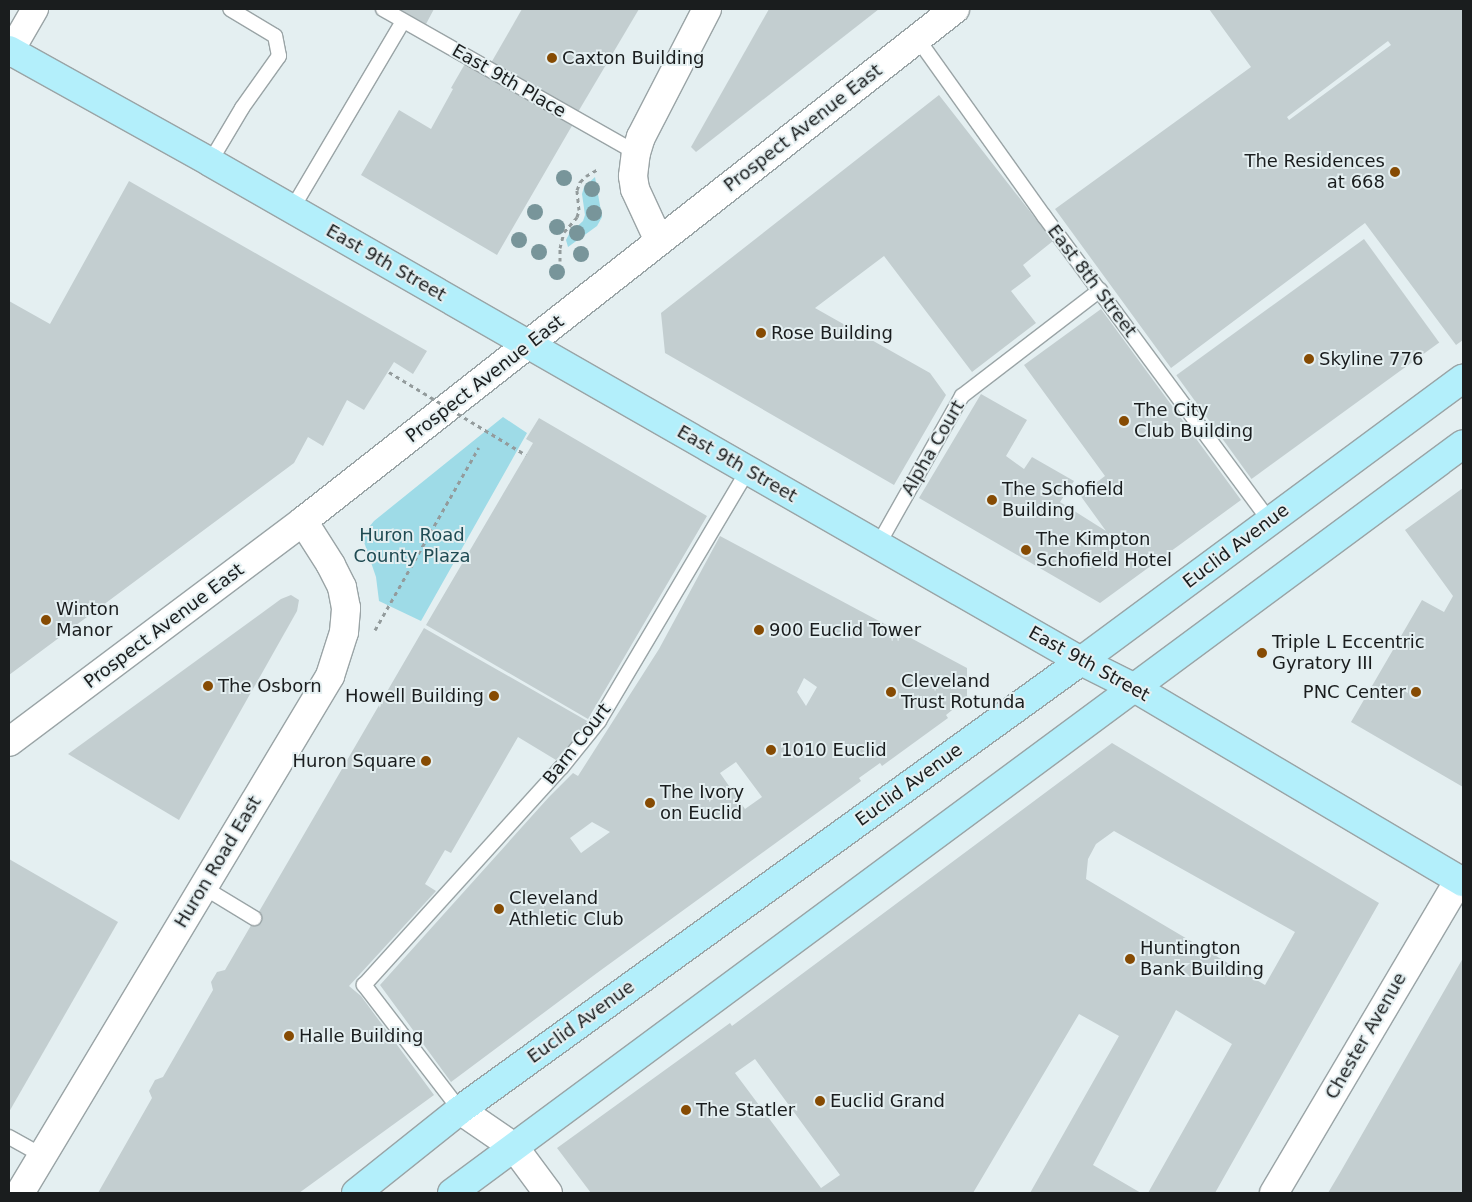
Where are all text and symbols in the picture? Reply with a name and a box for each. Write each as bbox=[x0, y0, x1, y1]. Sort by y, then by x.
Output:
street label: East 9th Place bbox=[448, 40, 570, 122]
place label: Caxton Building bbox=[562, 47, 704, 69]
marker: Caxton Building bbox=[546, 52, 558, 64]
street label: Prospect Avenue East bbox=[720, 60, 886, 196]
place label: The Residences at 668 bbox=[1244, 151, 1385, 193]
marker: The Residences at 668 bbox=[1389, 166, 1401, 178]
street label: East 9th Street bbox=[322, 220, 450, 306]
street label: East 8th Street bbox=[1043, 221, 1141, 341]
street label: Prospect Avenue East bbox=[402, 311, 568, 447]
place label: Rose Building bbox=[771, 322, 893, 344]
marker: Rose Building bbox=[755, 327, 767, 339]
place label: Skyline 776 bbox=[1319, 348, 1423, 370]
marker: Skyline 776 bbox=[1303, 353, 1315, 365]
street label: Alpha Court bbox=[897, 397, 969, 499]
place label: The City Club Building bbox=[1134, 400, 1253, 442]
marker: The City Club Building bbox=[1118, 415, 1130, 427]
street label: East 9th Street bbox=[673, 421, 801, 507]
place label: The Schofield Building bbox=[1002, 479, 1124, 522]
marker: The Schofield Building bbox=[986, 494, 998, 506]
street label: Euclid Avenue bbox=[1179, 499, 1293, 593]
park label: Huron Road County Plaza bbox=[353, 525, 471, 568]
place label: The Kimpton Schofield Hotel bbox=[1036, 529, 1172, 572]
marker: The Kimpton Schofield Hotel bbox=[1020, 544, 1032, 556]
street label: Prospect Avenue East bbox=[80, 559, 248, 693]
place label: Winton Manor bbox=[56, 599, 119, 642]
marker: Winton Manor bbox=[40, 614, 52, 626]
place label: 900 Euclid Tower bbox=[769, 619, 921, 641]
street label: East 9th Street bbox=[1025, 622, 1153, 706]
marker: 900 Euclid Tower bbox=[753, 624, 765, 636]
place label: Triple L Eccentric Gyratory III bbox=[1272, 632, 1425, 674]
marker: Triple L Eccentric Gyratory III bbox=[1256, 647, 1268, 659]
place label: Cleveland Trust Rotunda bbox=[901, 671, 1025, 714]
place label: The Osborn bbox=[218, 675, 322, 697]
marker: The Osborn bbox=[202, 680, 214, 692]
place label: PNC Center bbox=[1303, 681, 1406, 703]
place label: Howell Building bbox=[345, 685, 484, 707]
marker: Cleveland Trust Rotunda bbox=[885, 686, 897, 698]
marker: PNC Center bbox=[1410, 686, 1422, 698]
marker: Howell Building bbox=[488, 690, 500, 702]
street label: Barn Court bbox=[539, 699, 615, 789]
place label: 1010 Euclid bbox=[781, 739, 887, 761]
street label: Euclid Avenue bbox=[851, 739, 967, 831]
marker: 1010 Euclid bbox=[765, 744, 777, 756]
place label: Huron Square bbox=[293, 750, 416, 772]
marker: Huron Square bbox=[420, 755, 432, 767]
place label: The Ivory on Euclid bbox=[660, 782, 744, 824]
street label: Huron Road East bbox=[170, 792, 266, 932]
marker: The Ivory on Euclid bbox=[644, 797, 656, 809]
place label: Cleveland Athletic Club bbox=[509, 888, 624, 931]
marker: Cleveland Athletic Club bbox=[493, 903, 505, 915]
place label: Huntington Bank Building bbox=[1140, 938, 1264, 981]
marker: Huntington Bank Building bbox=[1124, 953, 1136, 965]
street label: Chester Avenue bbox=[1321, 969, 1411, 1103]
street label: Euclid Avenue bbox=[523, 976, 639, 1068]
place label: Halle Building bbox=[299, 1025, 423, 1047]
marker: Halle Building bbox=[283, 1030, 295, 1042]
place label: Euclid Grand bbox=[830, 1090, 945, 1112]
marker: Euclid Grand bbox=[814, 1095, 826, 1107]
place label: The Statler bbox=[696, 1099, 795, 1121]
marker: The Statler bbox=[680, 1104, 692, 1116]

